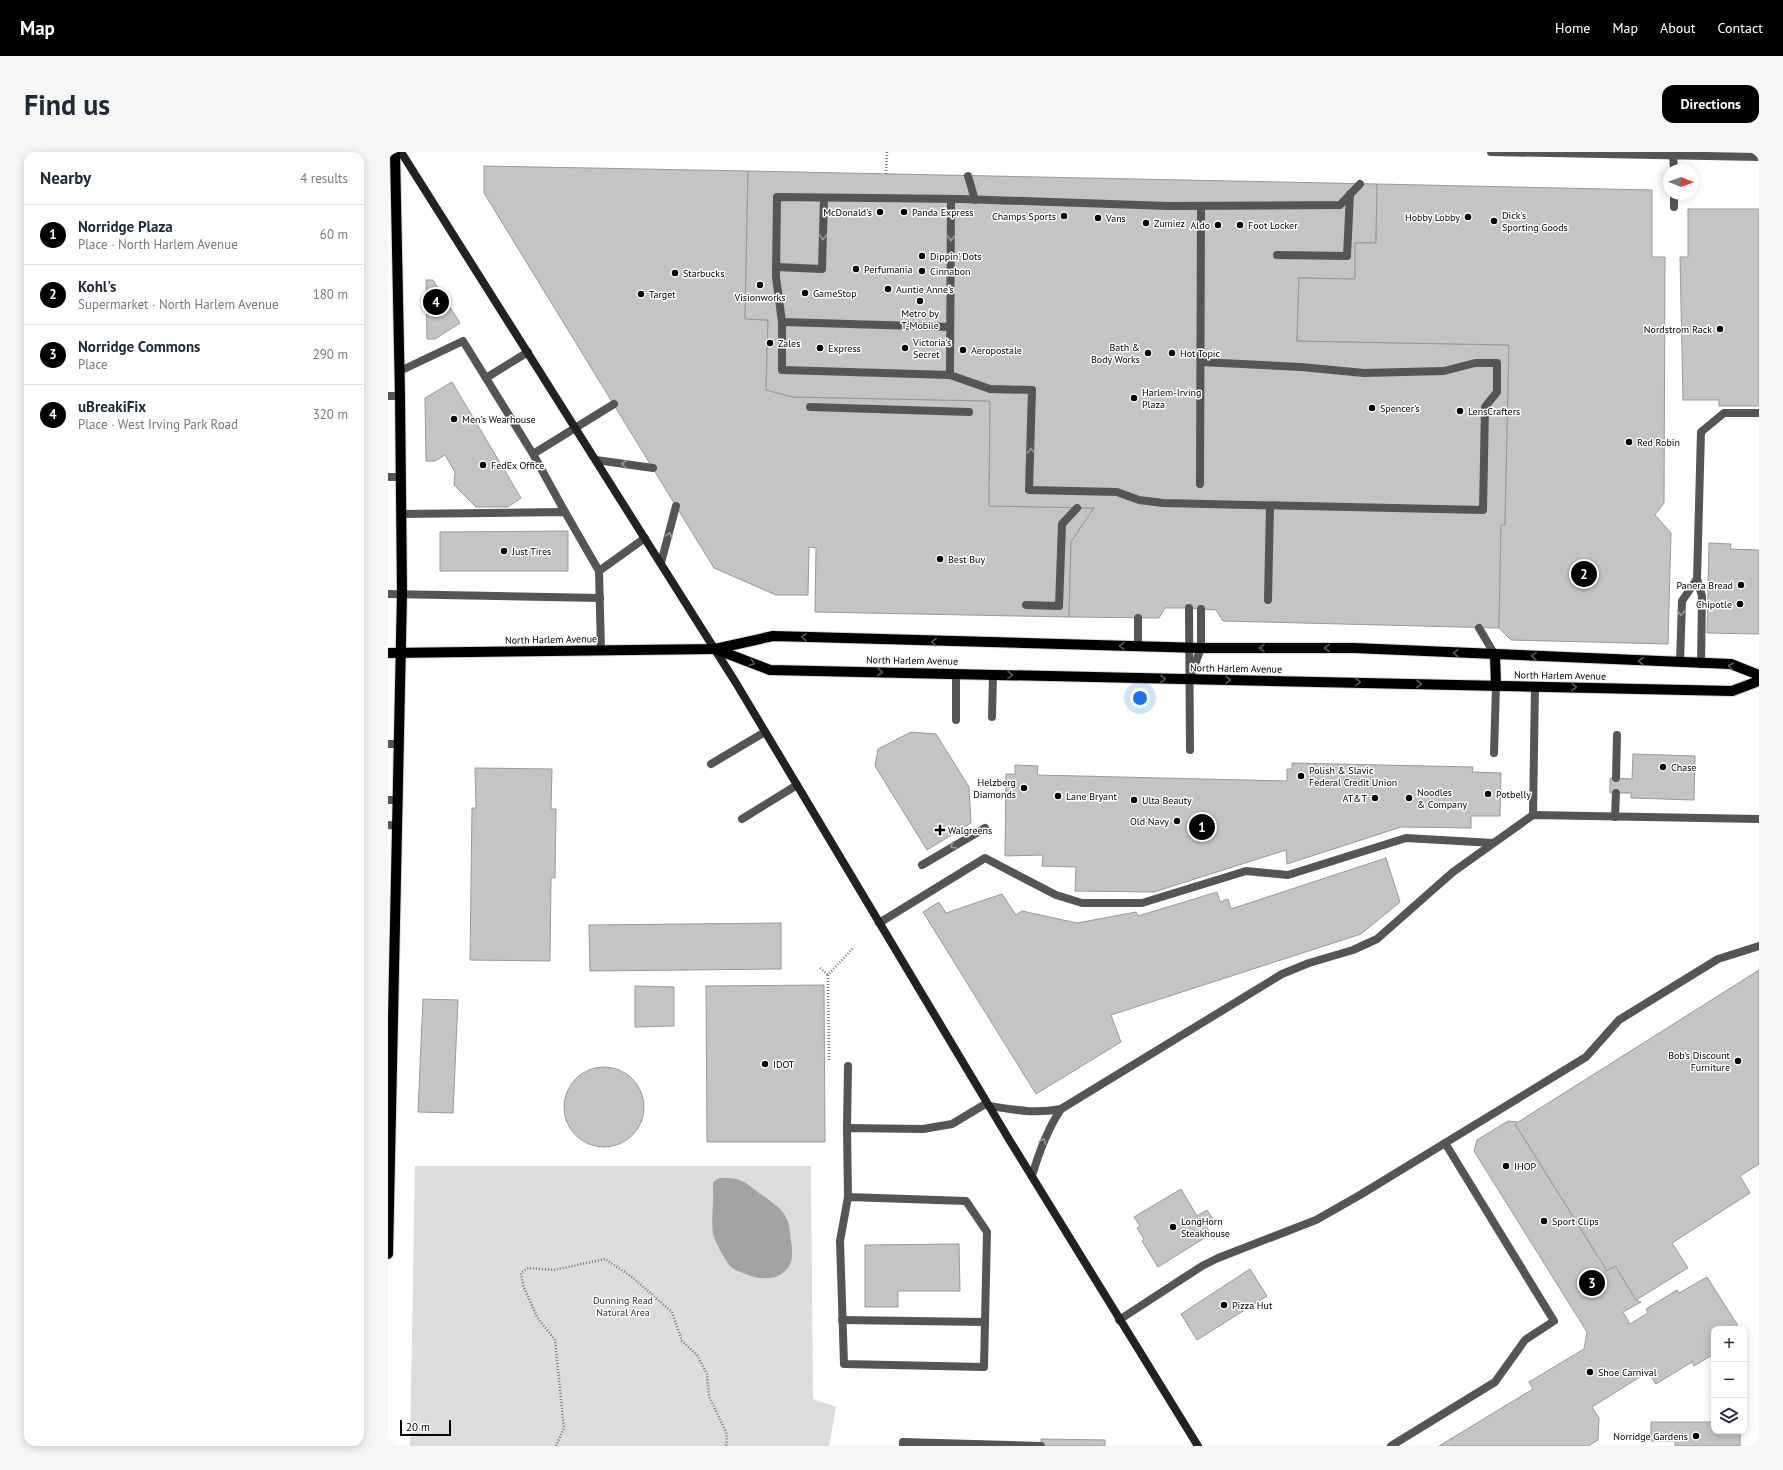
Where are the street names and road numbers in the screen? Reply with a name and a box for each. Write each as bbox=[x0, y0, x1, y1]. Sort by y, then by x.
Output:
street label: North Harlem Avenue bbox=[505, 632, 597, 647]
street label: North Harlem Avenue bbox=[866, 653, 958, 668]
street label: North Harlem Avenue bbox=[1190, 661, 1282, 676]
street label: North Harlem Avenue bbox=[1514, 668, 1606, 683]

